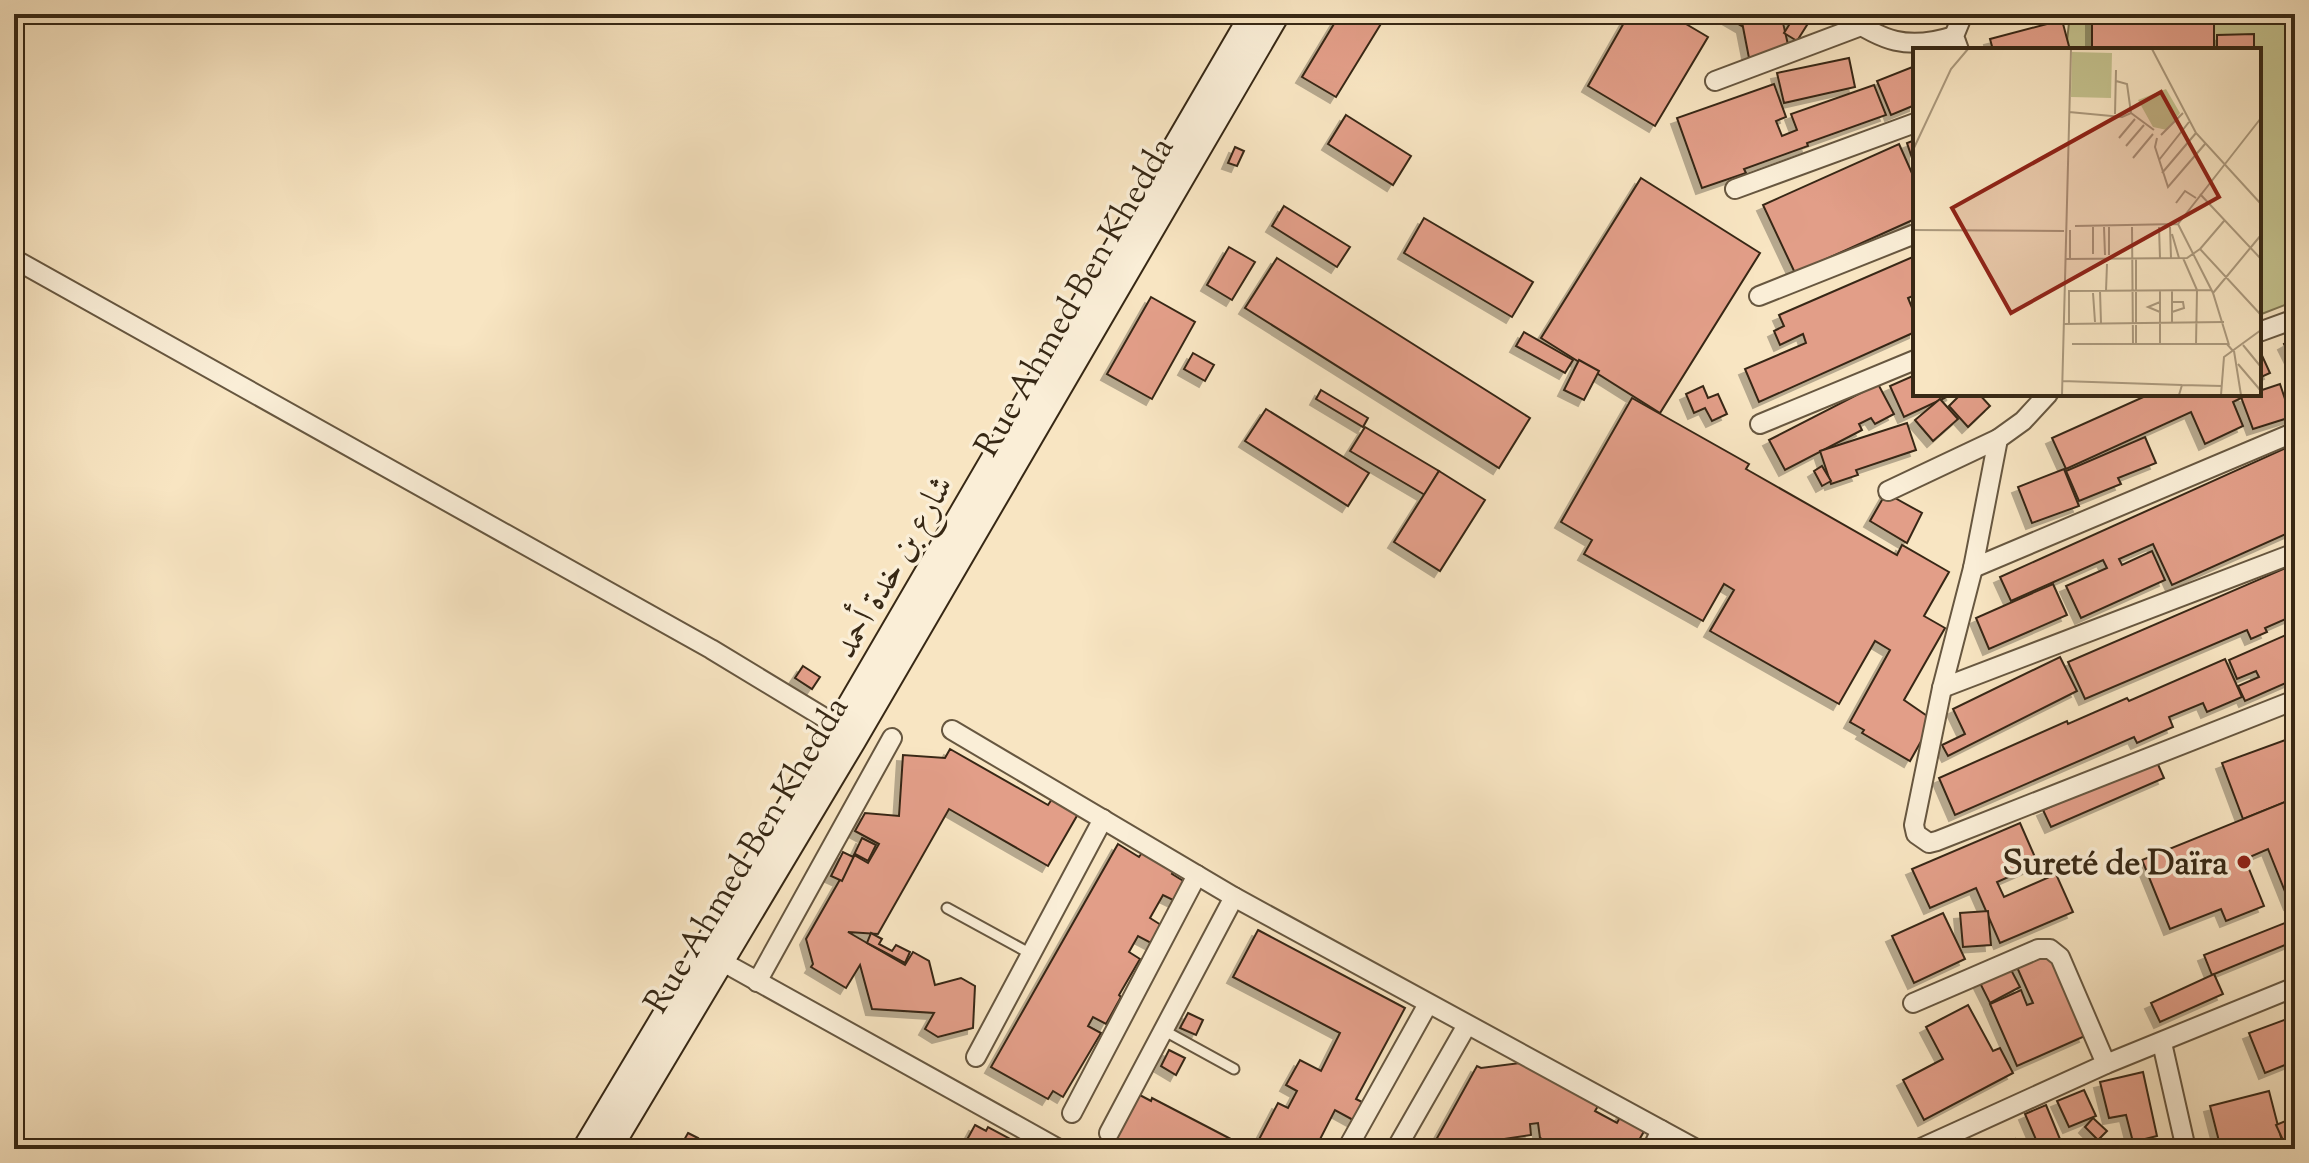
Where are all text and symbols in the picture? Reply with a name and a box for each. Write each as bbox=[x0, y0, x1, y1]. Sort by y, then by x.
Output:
inset map bbox=[1913, 48, 2261, 396]
street label: Rue Ahmed Ben Khedda bbox=[964, 129, 1188, 467]
street label: شارع بن خدة أحمد bbox=[821, 466, 968, 669]
street label: Rue Ahmed Ben Khedda bbox=[634, 688, 862, 1024]
place label: Sureté de Daïra bbox=[2003, 841, 2228, 890]
marker: Sureté de Daïra bbox=[2235, 853, 2253, 871]

